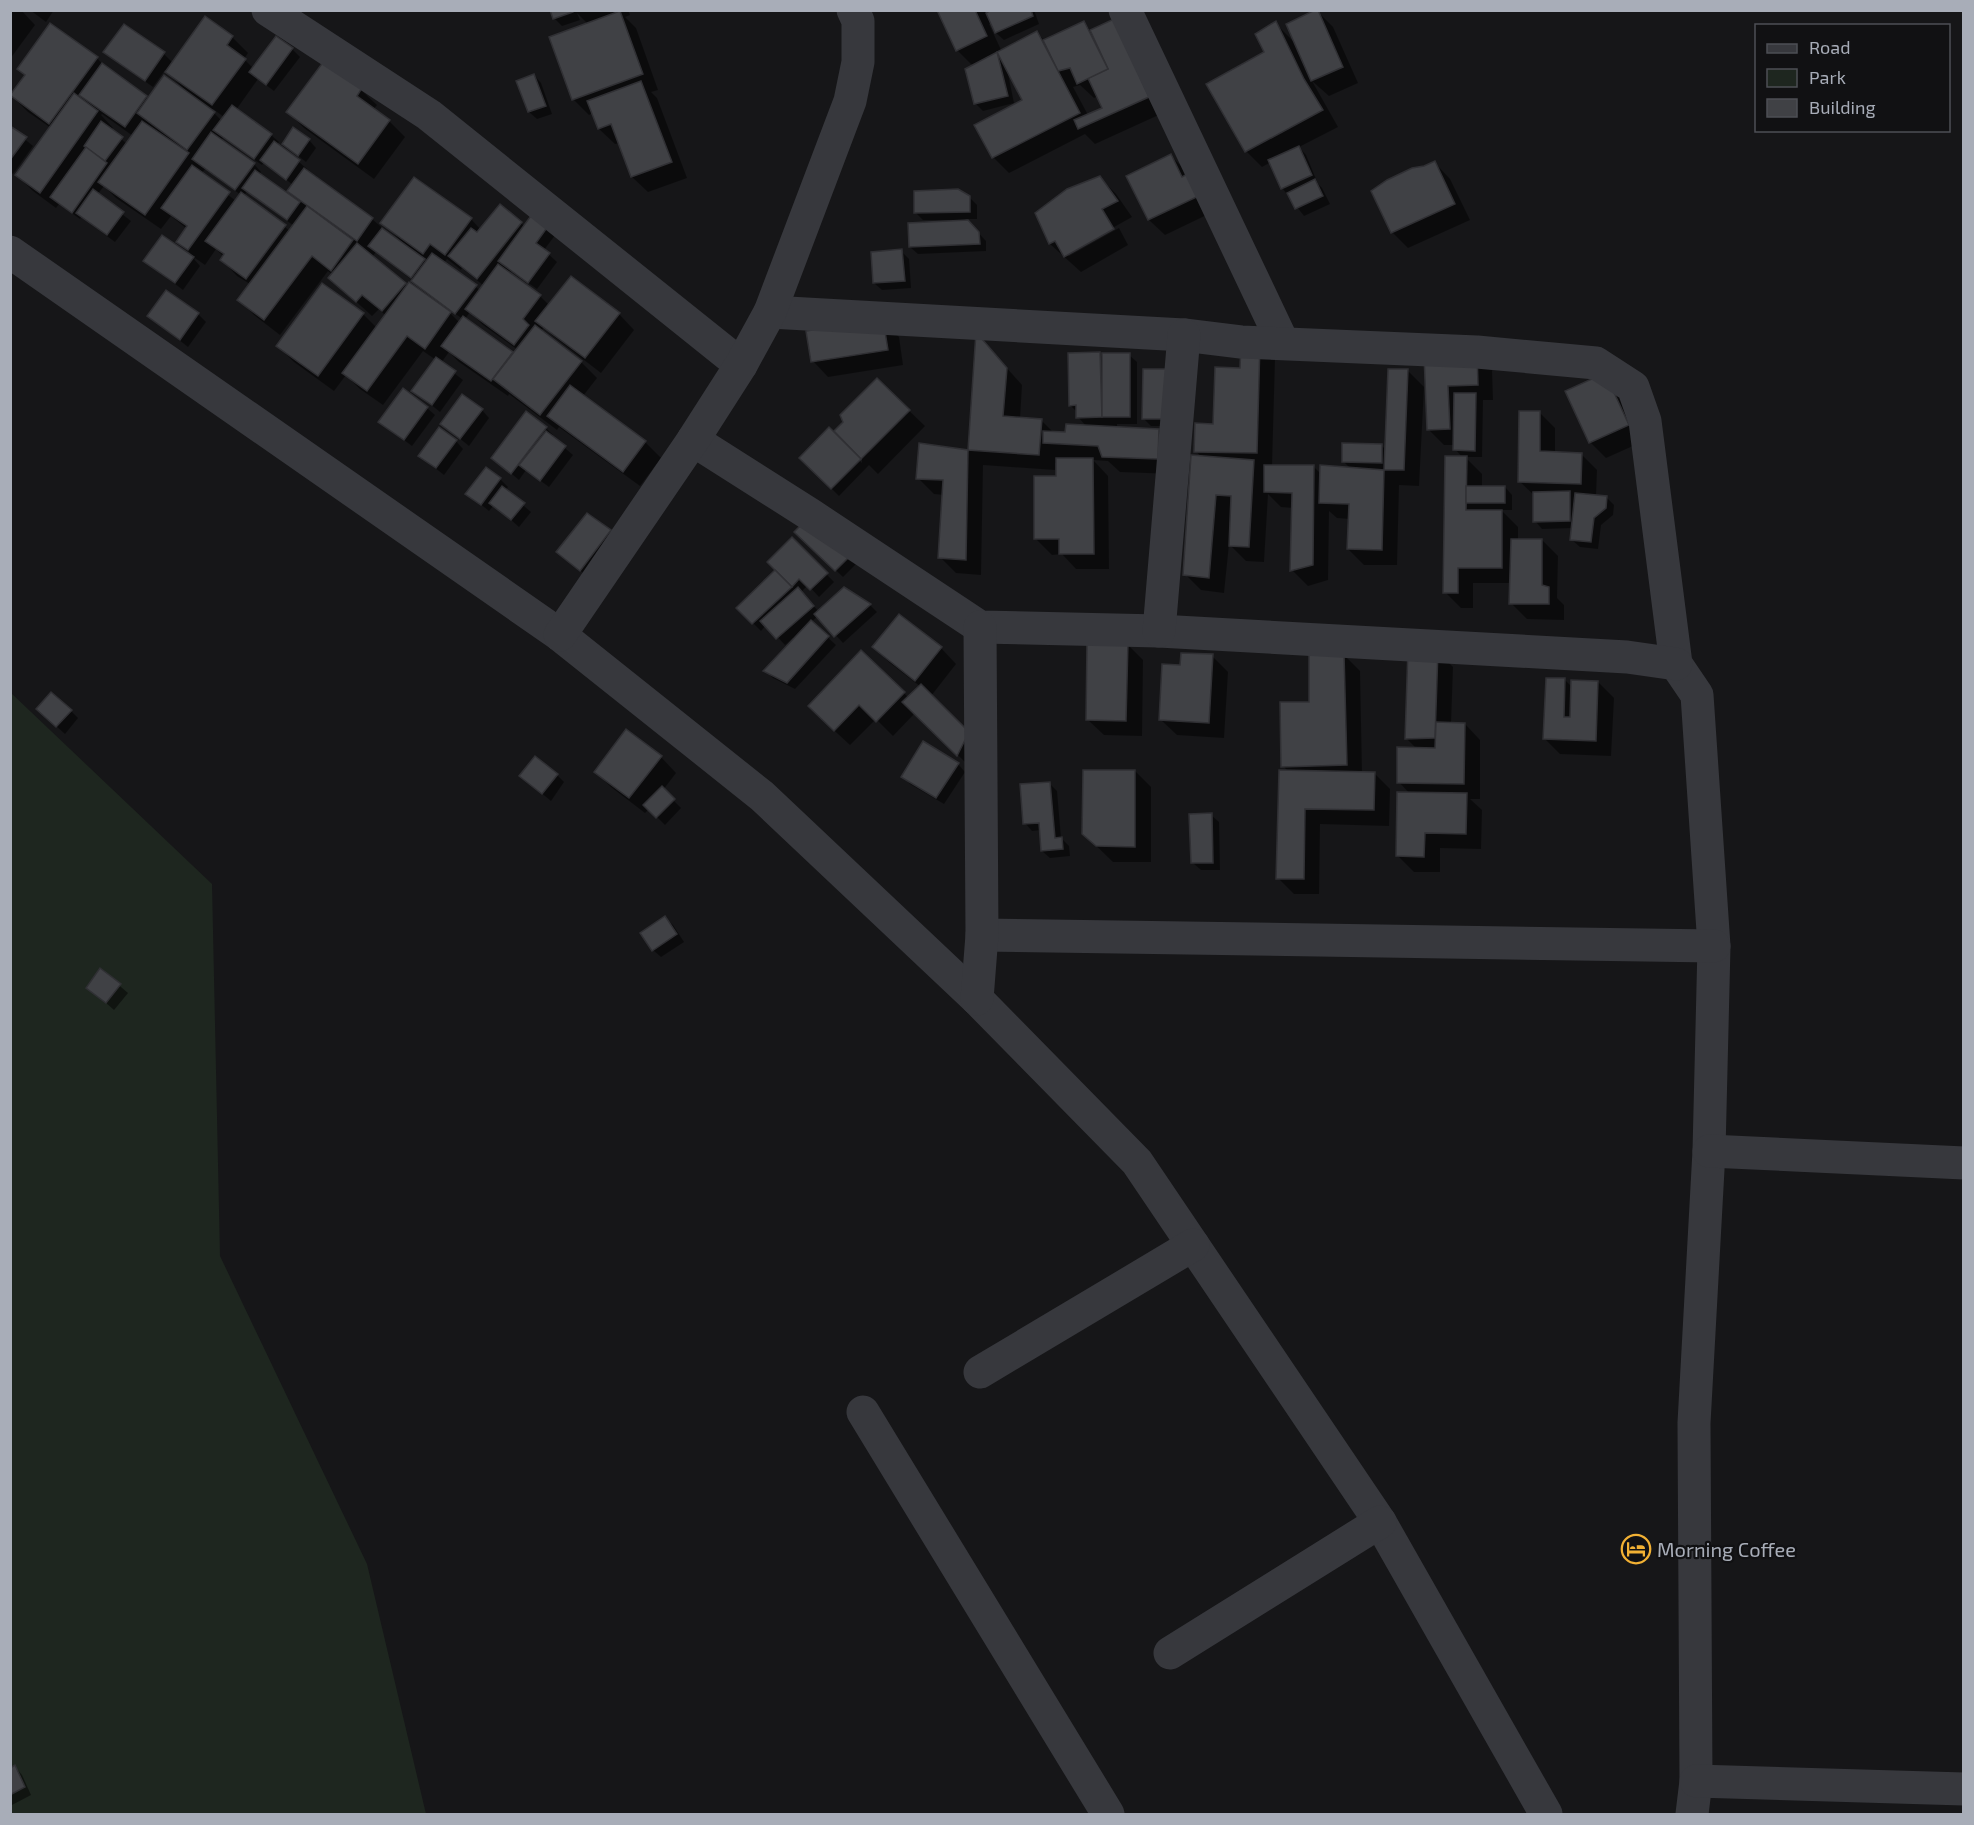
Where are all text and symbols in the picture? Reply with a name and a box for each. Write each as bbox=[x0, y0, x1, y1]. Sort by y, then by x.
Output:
legend bbox=[1755, 24, 1950, 132]
text: Road bbox=[1809, 36, 1850, 58]
text: Park bbox=[1809, 66, 1846, 88]
text: Building bbox=[1809, 96, 1876, 118]
hotel icon: Morning Coffee bbox=[1620, 1533, 1652, 1565]
place label: Morning Coffee bbox=[1657, 1537, 1796, 1561]

